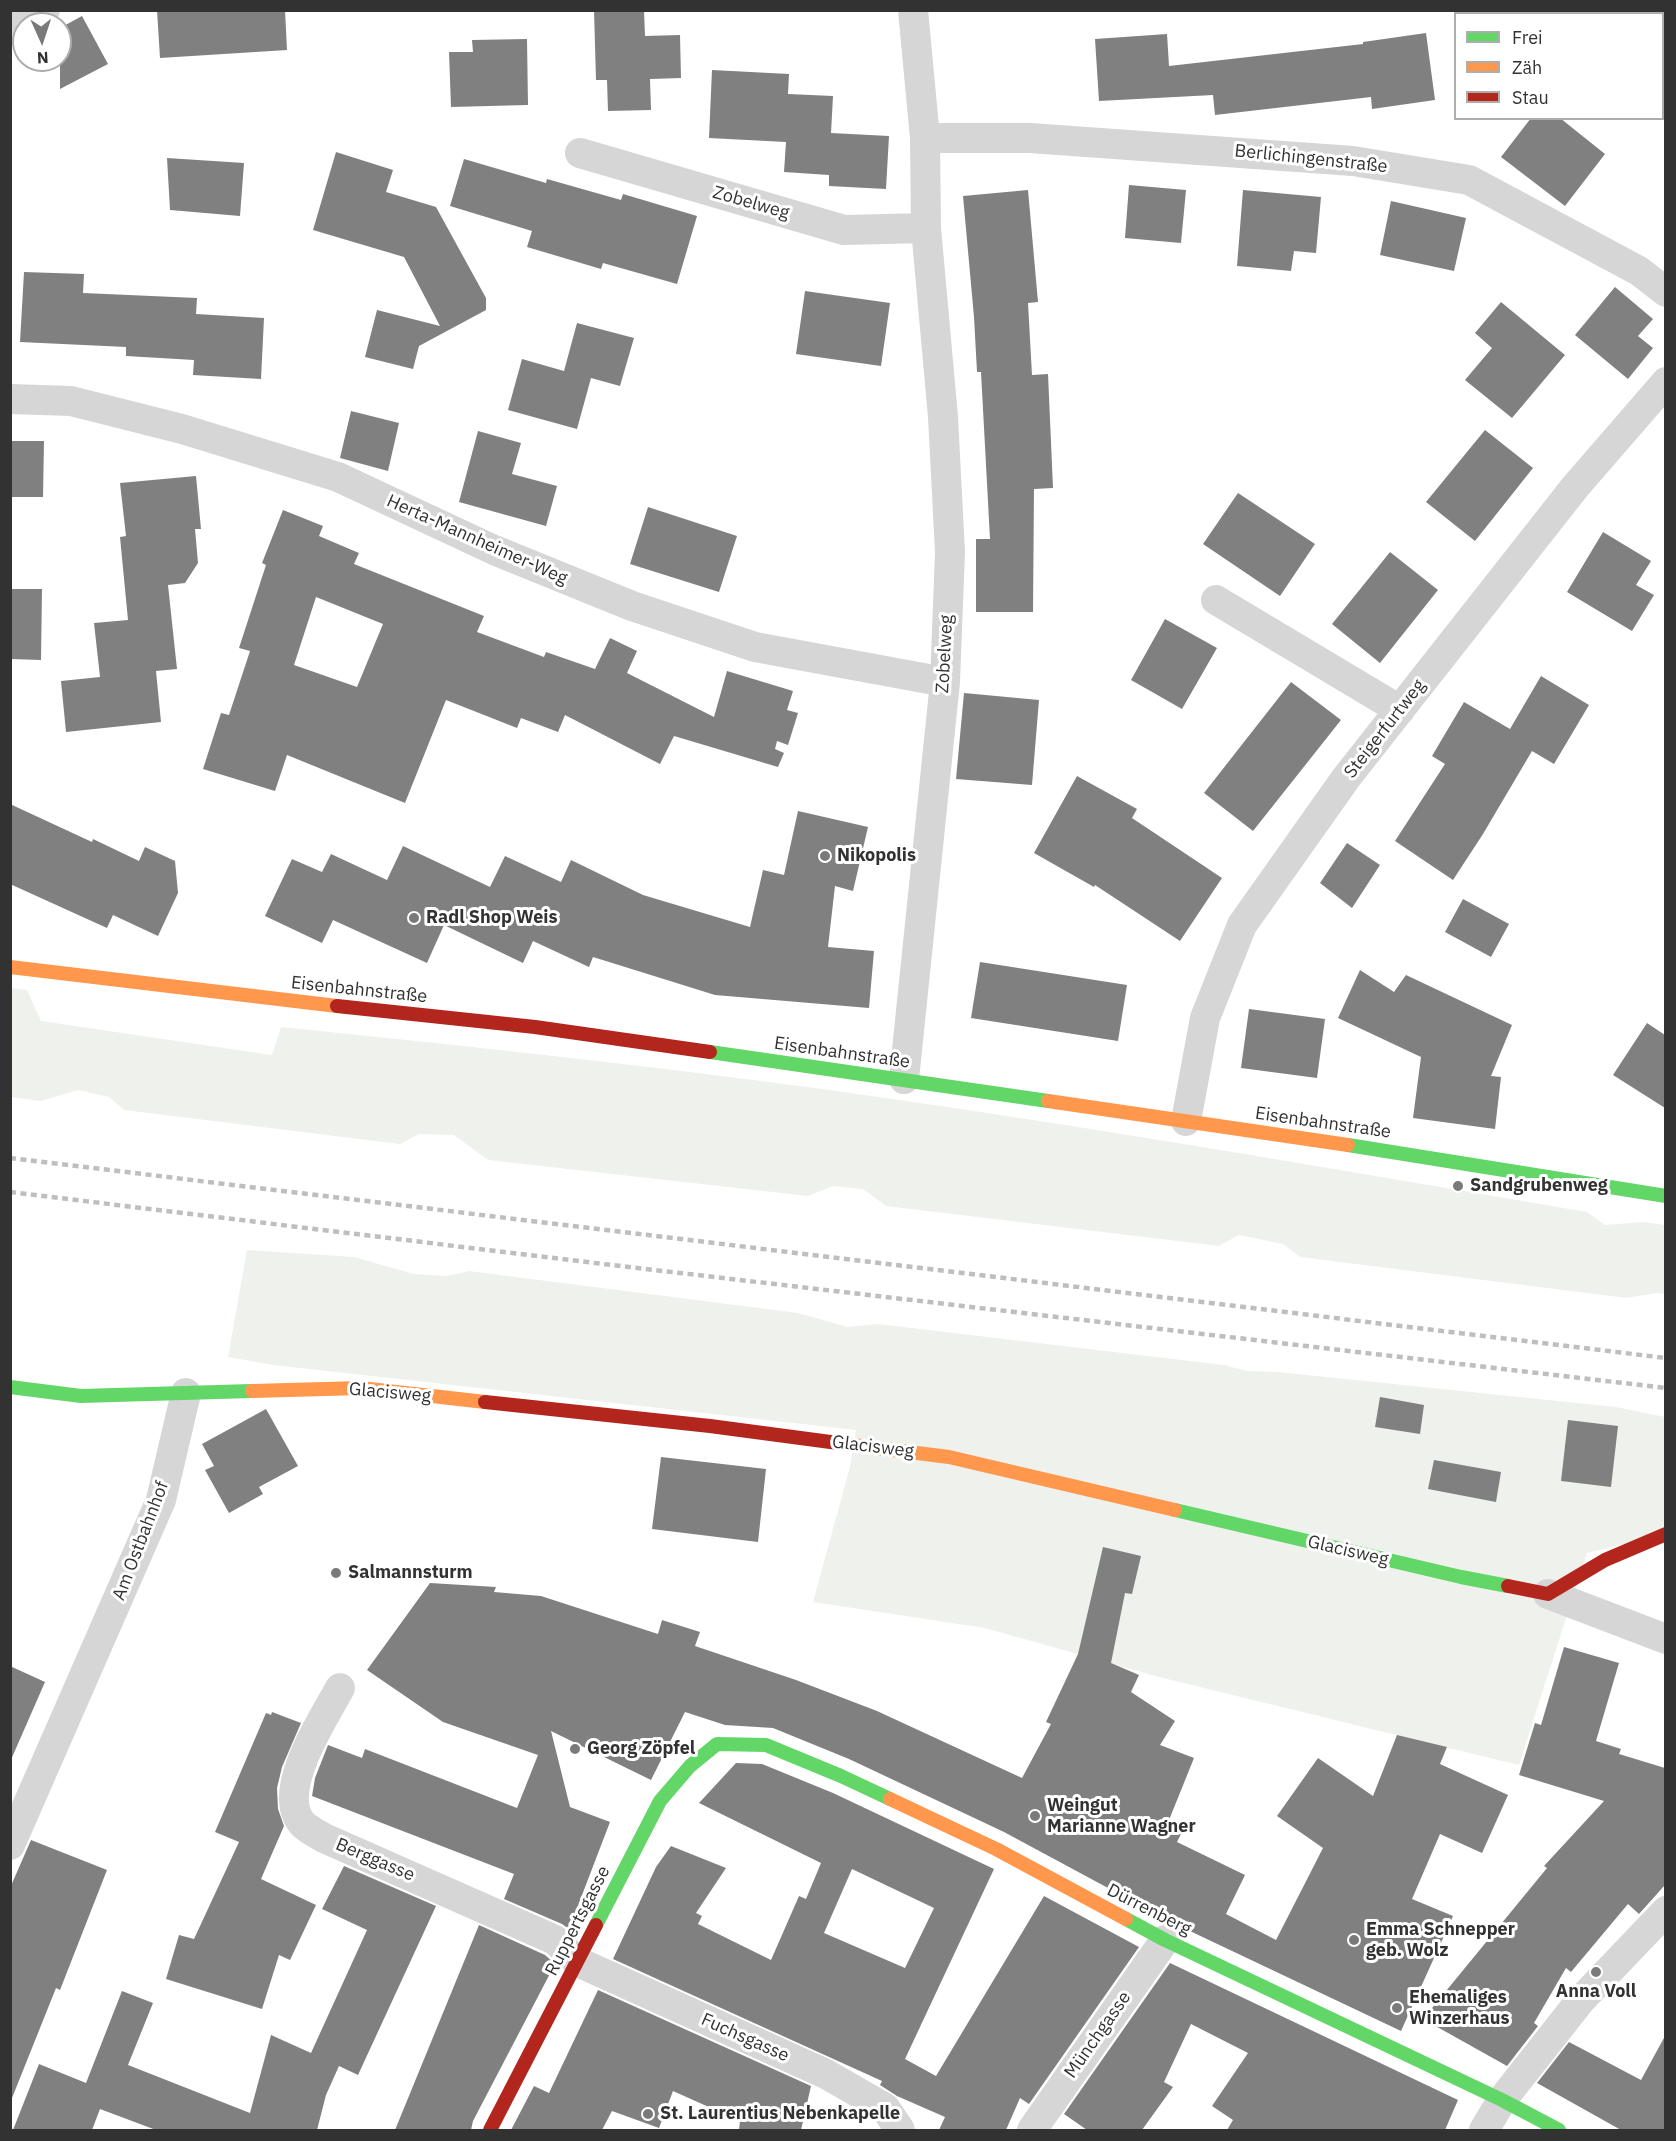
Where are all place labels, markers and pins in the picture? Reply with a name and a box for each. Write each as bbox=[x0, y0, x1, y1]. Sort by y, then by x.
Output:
place label: Nikopolis bbox=[837, 845, 916, 867]
marker: Nikopolis bbox=[818, 849, 832, 863]
place label: Radl Shop Weis bbox=[426, 907, 558, 929]
marker: Radl Shop Weis bbox=[407, 911, 421, 925]
place label: Sandgrubenweg bbox=[1470, 1175, 1608, 1197]
marker: Sandgrubenweg bbox=[1451, 1179, 1465, 1193]
place label: Salmannsturm bbox=[348, 1562, 473, 1584]
marker: Salmannsturm bbox=[329, 1566, 343, 1580]
place label: Georg Zöpfel bbox=[587, 1738, 695, 1760]
marker: Georg Zöpfel bbox=[568, 1742, 582, 1756]
place label: Weingut Marianne Wagner bbox=[1047, 1795, 1196, 1838]
marker: Weingut Marianne Wagner bbox=[1028, 1809, 1042, 1823]
place label: Emma Schnepper geb. Wolz bbox=[1366, 1919, 1515, 1962]
marker: Emma Schnepper geb. Wolz bbox=[1347, 1933, 1361, 1947]
marker: Anna Voll bbox=[1589, 1965, 1603, 1979]
place label: Anna Voll bbox=[1556, 1981, 1636, 2003]
place label: Ehemaliges Winzerhaus bbox=[1409, 1987, 1510, 2030]
marker: Ehemaliges Winzerhaus bbox=[1390, 2001, 1404, 2015]
place label: St. Laurentius Nebenkapelle bbox=[660, 2103, 900, 2125]
marker: St. Laurentius Nebenkapelle bbox=[641, 2107, 655, 2121]

